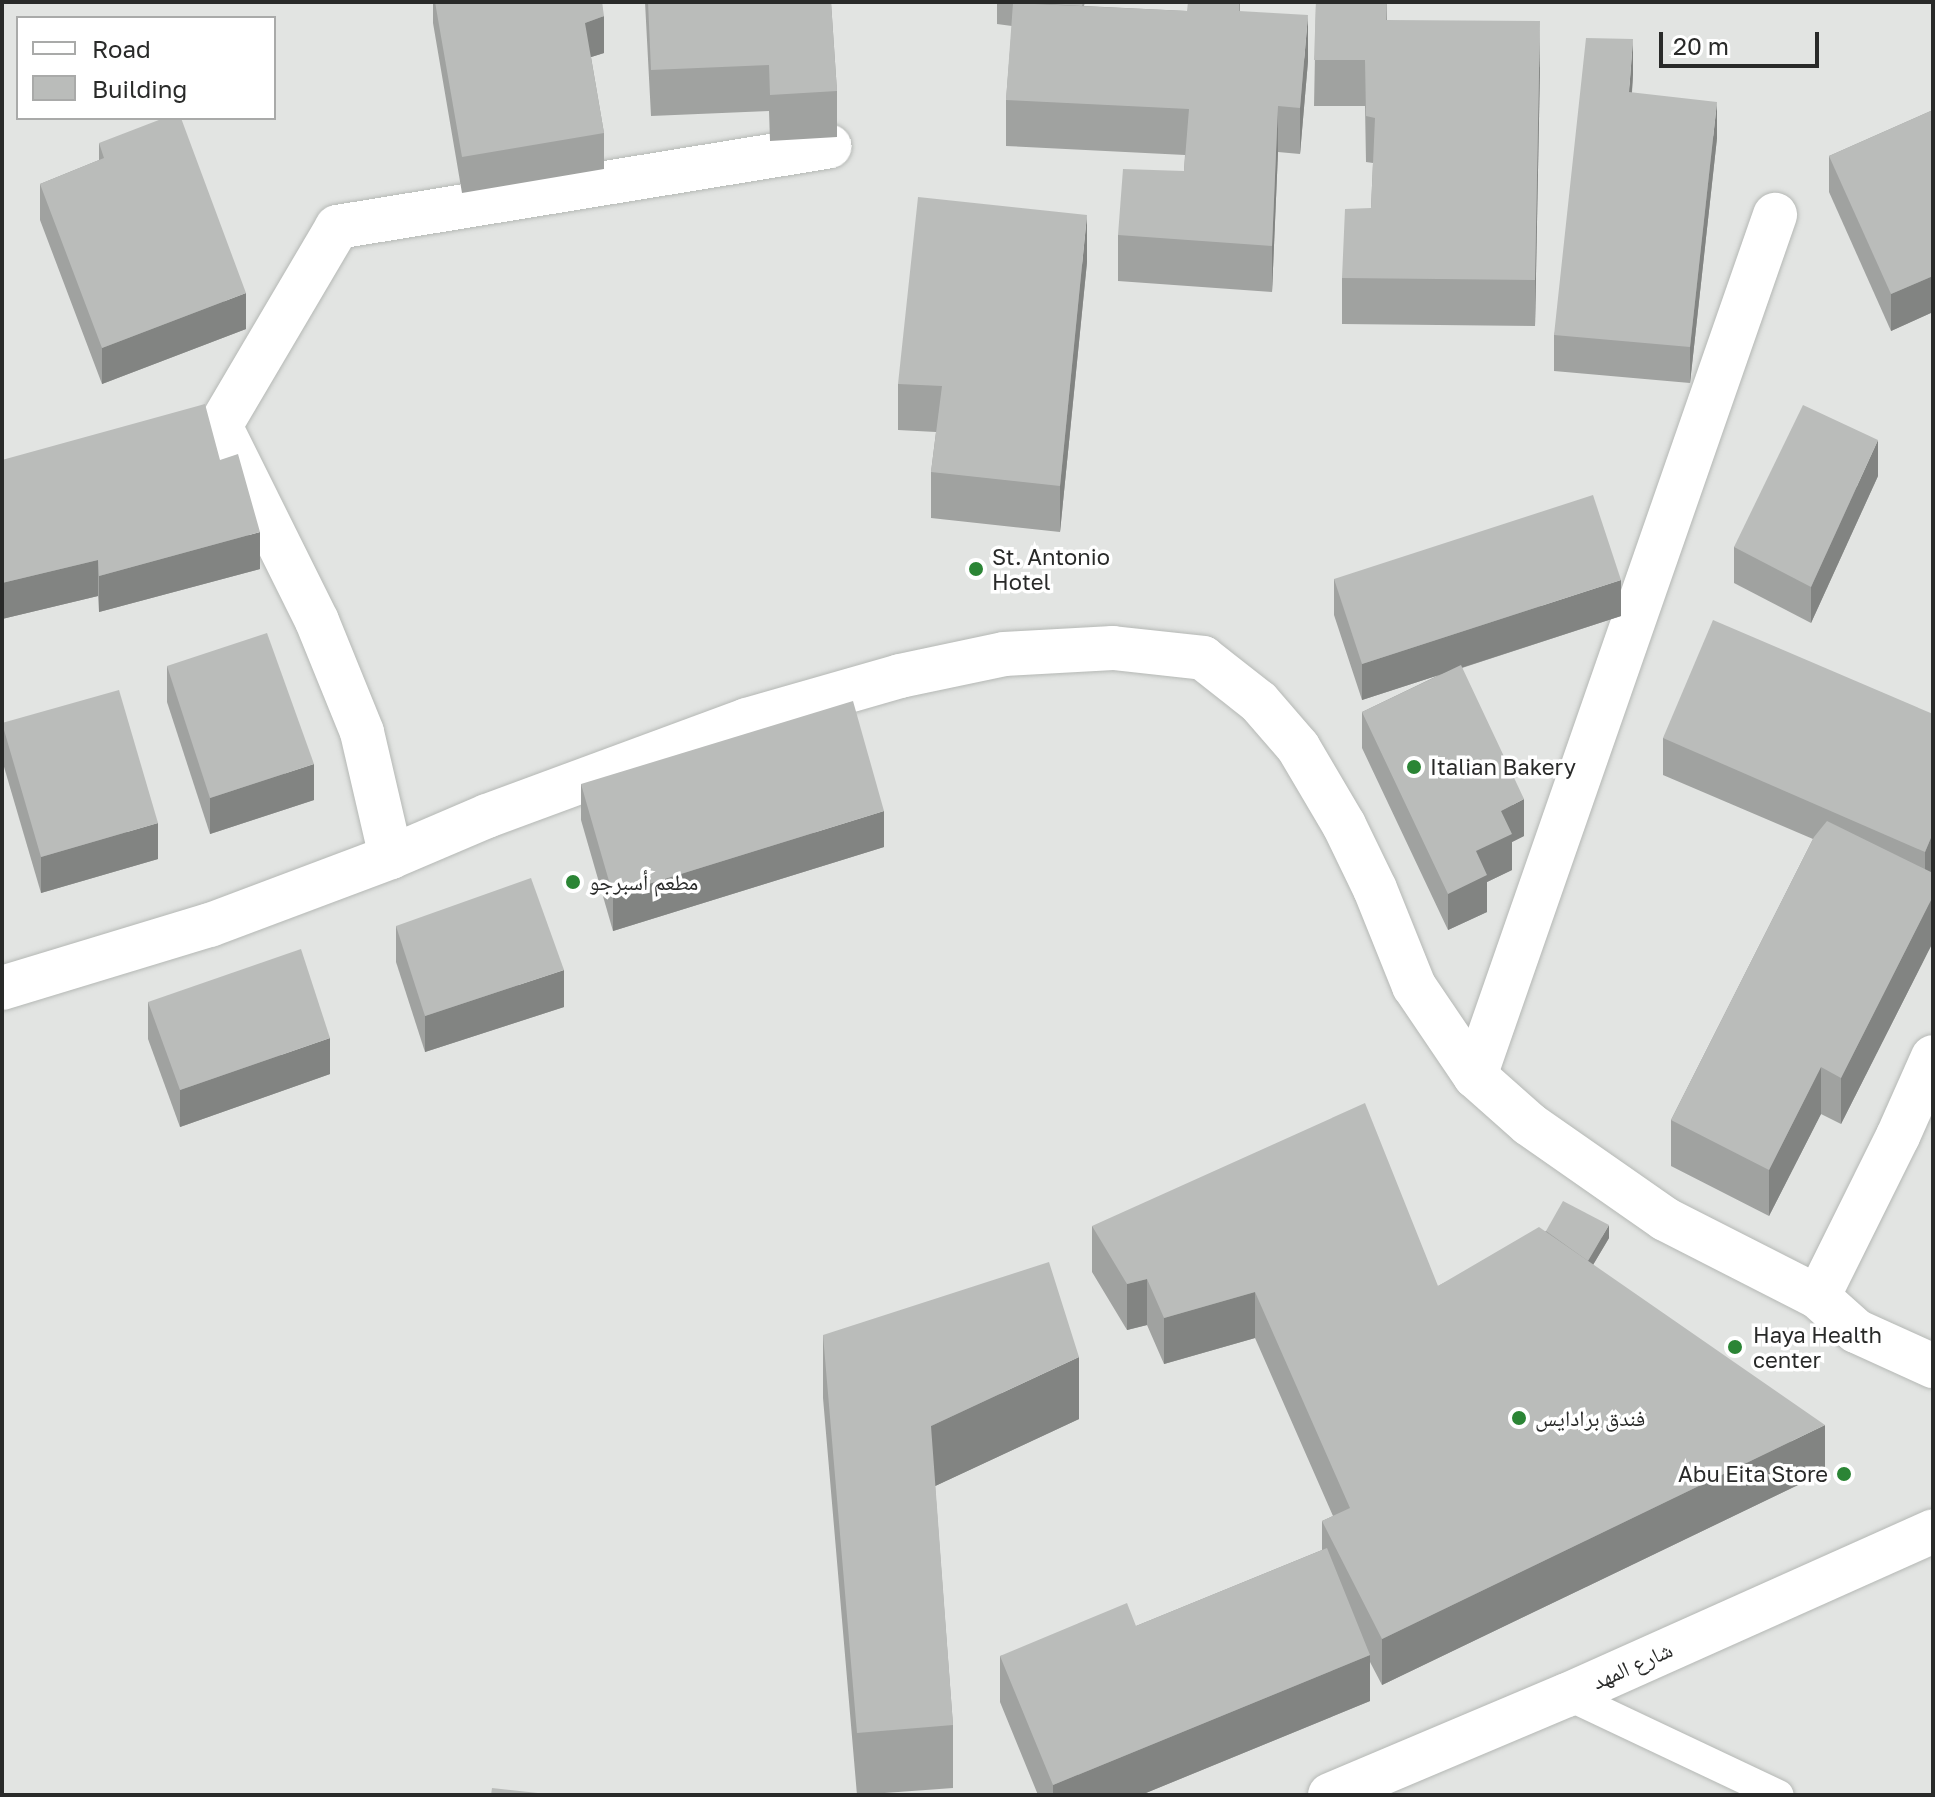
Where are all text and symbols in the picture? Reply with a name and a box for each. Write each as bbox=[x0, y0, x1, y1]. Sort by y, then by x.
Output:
legend bbox=[16, 16, 276, 120]
scale bar bbox=[1663, 16, 1823, 66]
text: 20 m bbox=[1673, 31, 1729, 60]
text: Road bbox=[92, 34, 151, 63]
text: Building bbox=[92, 74, 187, 103]
place label: St. Antonio Hotel bbox=[992, 543, 1110, 594]
marker: St. Antonio Hotel bbox=[967, 560, 985, 578]
place label: Italian Bakery bbox=[1430, 754, 1576, 780]
marker: Italian Bakery bbox=[1405, 758, 1423, 776]
place label: مطعم أسبرجو bbox=[589, 869, 698, 895]
marker: مطعم أسبرجو bbox=[564, 873, 582, 891]
place label: Haya Health center bbox=[1753, 1321, 1882, 1372]
marker: Haya Health center bbox=[1724, 1336, 1746, 1358]
place label: فندق برادايس bbox=[1535, 1405, 1645, 1431]
marker: فندق برادايس bbox=[1510, 1409, 1528, 1427]
place label: Abu Eita Store bbox=[1678, 1461, 1828, 1487]
marker: Abu Eita Store bbox=[1835, 1465, 1853, 1483]
street label: شارع المهد bbox=[1588, 1636, 1676, 1694]

